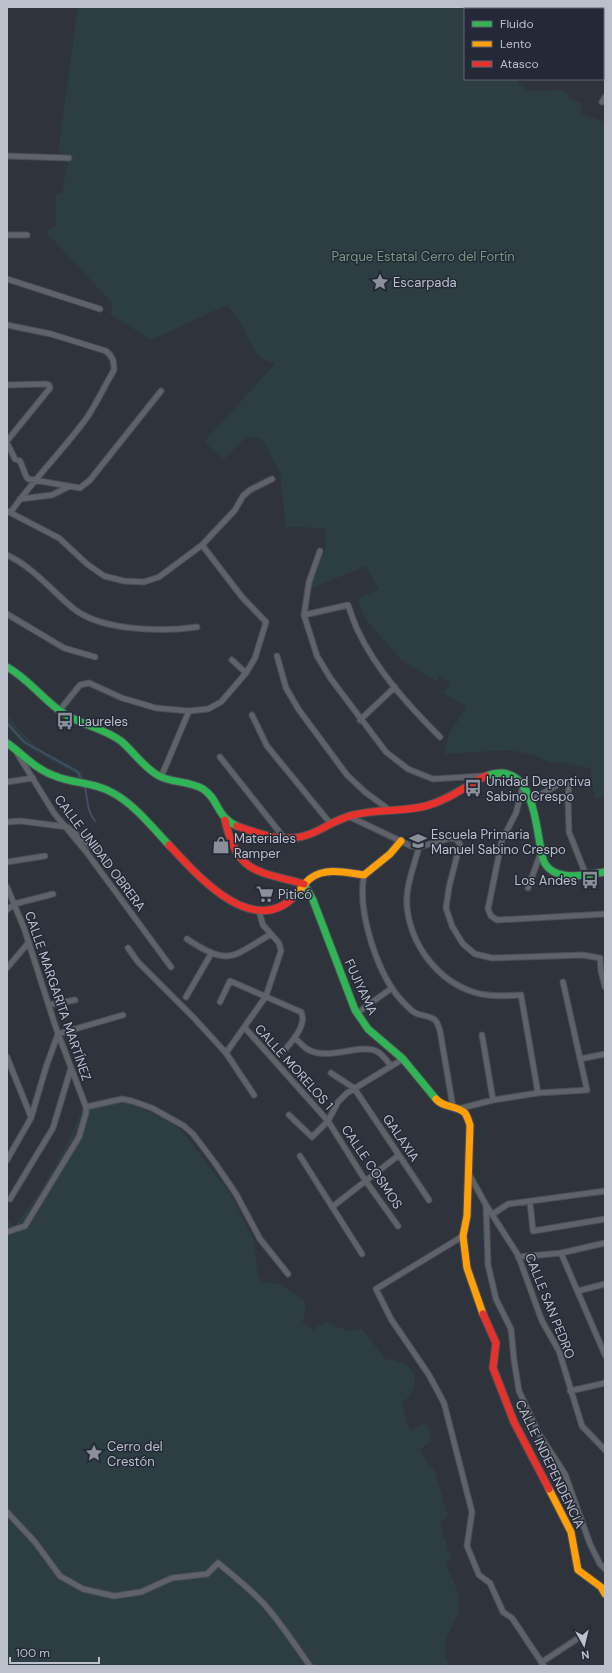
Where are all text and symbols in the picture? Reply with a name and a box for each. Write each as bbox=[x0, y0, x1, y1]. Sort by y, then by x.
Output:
legend bbox=[464, 8, 604, 80]
text: Fluido bbox=[500, 16, 534, 32]
text: Lento bbox=[500, 36, 531, 52]
text: Atasco bbox=[500, 56, 539, 72]
park label: Parque Estatal Cerro del Fortín bbox=[331, 248, 515, 265]
place icon: Escarpada bbox=[370, 272, 390, 292]
place label: Escarpada bbox=[393, 274, 457, 291]
bus stop icon: Laureles bbox=[55, 711, 75, 731]
place label: Laureles bbox=[78, 713, 128, 730]
place label: Unidad Deportiva Sabino Crespo bbox=[486, 773, 591, 805]
bus stop icon: Unidad Deportiva Sabino Crespo bbox=[463, 778, 483, 798]
street label: CALLE UNIDAD OBRERA bbox=[51, 791, 150, 915]
place label: Escuela Primaria Manuel Sabino Crespo bbox=[431, 826, 566, 858]
place label: Materiales Ramper bbox=[234, 830, 296, 862]
school or university icon: Escuela Primaria Manuel Sabino Crespo bbox=[408, 831, 428, 851]
shop icon: Materiales Ramper bbox=[211, 835, 231, 855]
bus stop icon: Los Andes bbox=[580, 870, 600, 890]
place label: Los Andes bbox=[515, 872, 577, 889]
supermarket icon: Piticó bbox=[255, 884, 275, 904]
place label: Piticó bbox=[278, 886, 312, 903]
street label: CALLE MARGARITA MARTÍNEZ bbox=[21, 909, 96, 1083]
street label: FUJIYAMA bbox=[341, 956, 381, 1018]
street label: CALLE MORELOS 1 bbox=[251, 1021, 337, 1113]
street label: GALAXIA bbox=[379, 1111, 423, 1165]
street label: CALLE COSMOS bbox=[338, 1122, 406, 1212]
street label: CALLE SAN PEDRO bbox=[521, 1251, 579, 1361]
street label: CALLE INDEPENDENCIA bbox=[512, 1397, 589, 1531]
place label: Cerro del Crestón bbox=[107, 1438, 163, 1470]
place icon: Cerro del Crestón bbox=[84, 1443, 104, 1463]
north arrow bbox=[564, 1625, 604, 1665]
scale bar bbox=[10, 1639, 99, 1665]
text: 100 m bbox=[16, 1645, 50, 1661]
text: N bbox=[580, 1647, 590, 1662]

